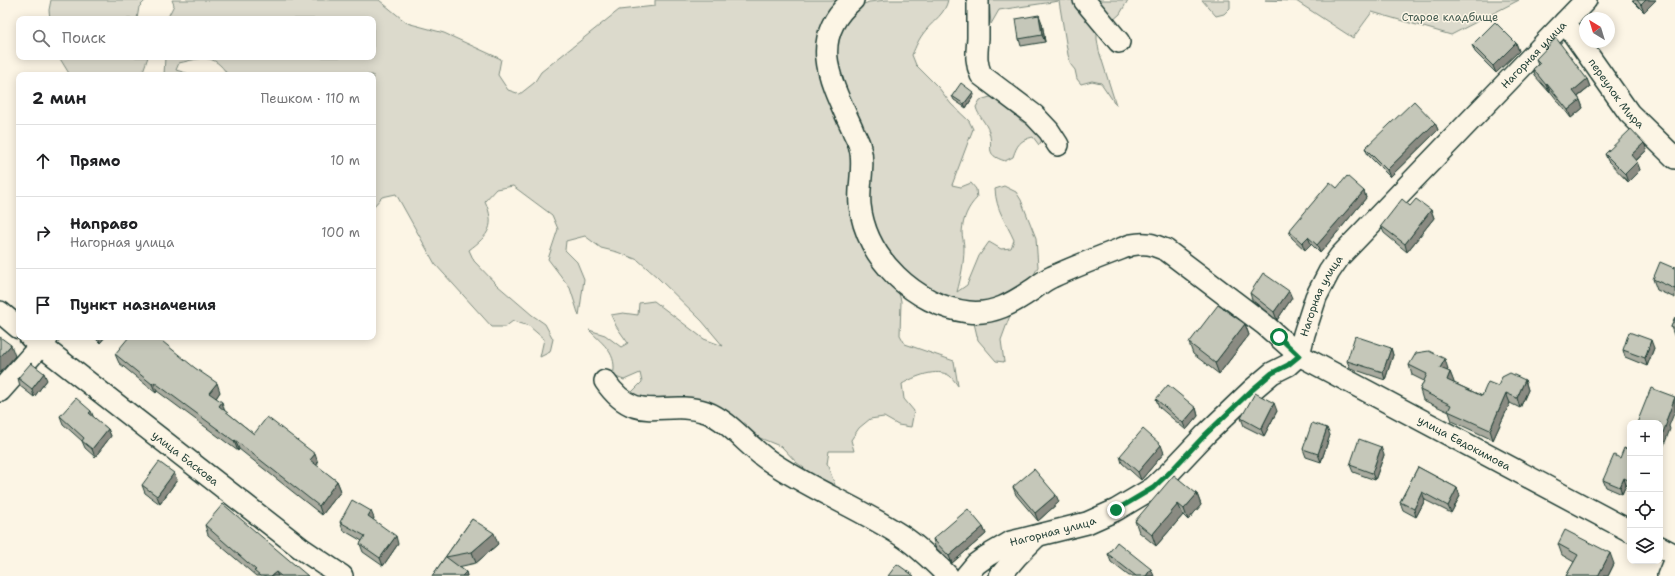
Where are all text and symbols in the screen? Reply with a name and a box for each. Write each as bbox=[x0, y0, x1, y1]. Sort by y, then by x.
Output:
park label: Старое кладбище bbox=[1402, 10, 1498, 25]
north arrow bbox=[1579, 12, 1615, 48]
search box bbox=[16, 16, 376, 60]
street label: Нагорная улица bbox=[1498, 18, 1570, 92]
icon: search bbox=[30, 27, 52, 49]
text: Поиск bbox=[62, 28, 106, 48]
street label: переулок Мира bbox=[1585, 55, 1648, 132]
text: 2 мин bbox=[32, 87, 87, 109]
text: Пешком · 110 m bbox=[261, 90, 360, 107]
icon: ahead bbox=[32, 150, 54, 172]
text: Прямо bbox=[70, 151, 120, 171]
text: 10 m bbox=[330, 152, 360, 169]
text: Направо bbox=[70, 214, 138, 234]
icon: right bbox=[32, 222, 54, 244]
text: 100 m bbox=[321, 224, 360, 241]
text: Нагорная улица bbox=[70, 234, 174, 251]
street label: Нагорная улица bbox=[1297, 252, 1346, 339]
icon: arrive bbox=[32, 294, 54, 316]
text: Пункт назначения bbox=[70, 295, 216, 315]
route start bbox=[1270, 328, 1288, 346]
street label: улица Евдокимова bbox=[1415, 412, 1513, 474]
map controls bbox=[1627, 420, 1663, 564]
button: + bbox=[1627, 420, 1663, 456]
street label: улица Баскова bbox=[148, 428, 222, 489]
button: − bbox=[1627, 456, 1663, 492]
button: locate bbox=[1627, 492, 1663, 528]
route end bbox=[1107, 501, 1125, 519]
street label: Нагорная улица bbox=[1008, 513, 1098, 550]
button: layers bbox=[1627, 528, 1663, 564]

